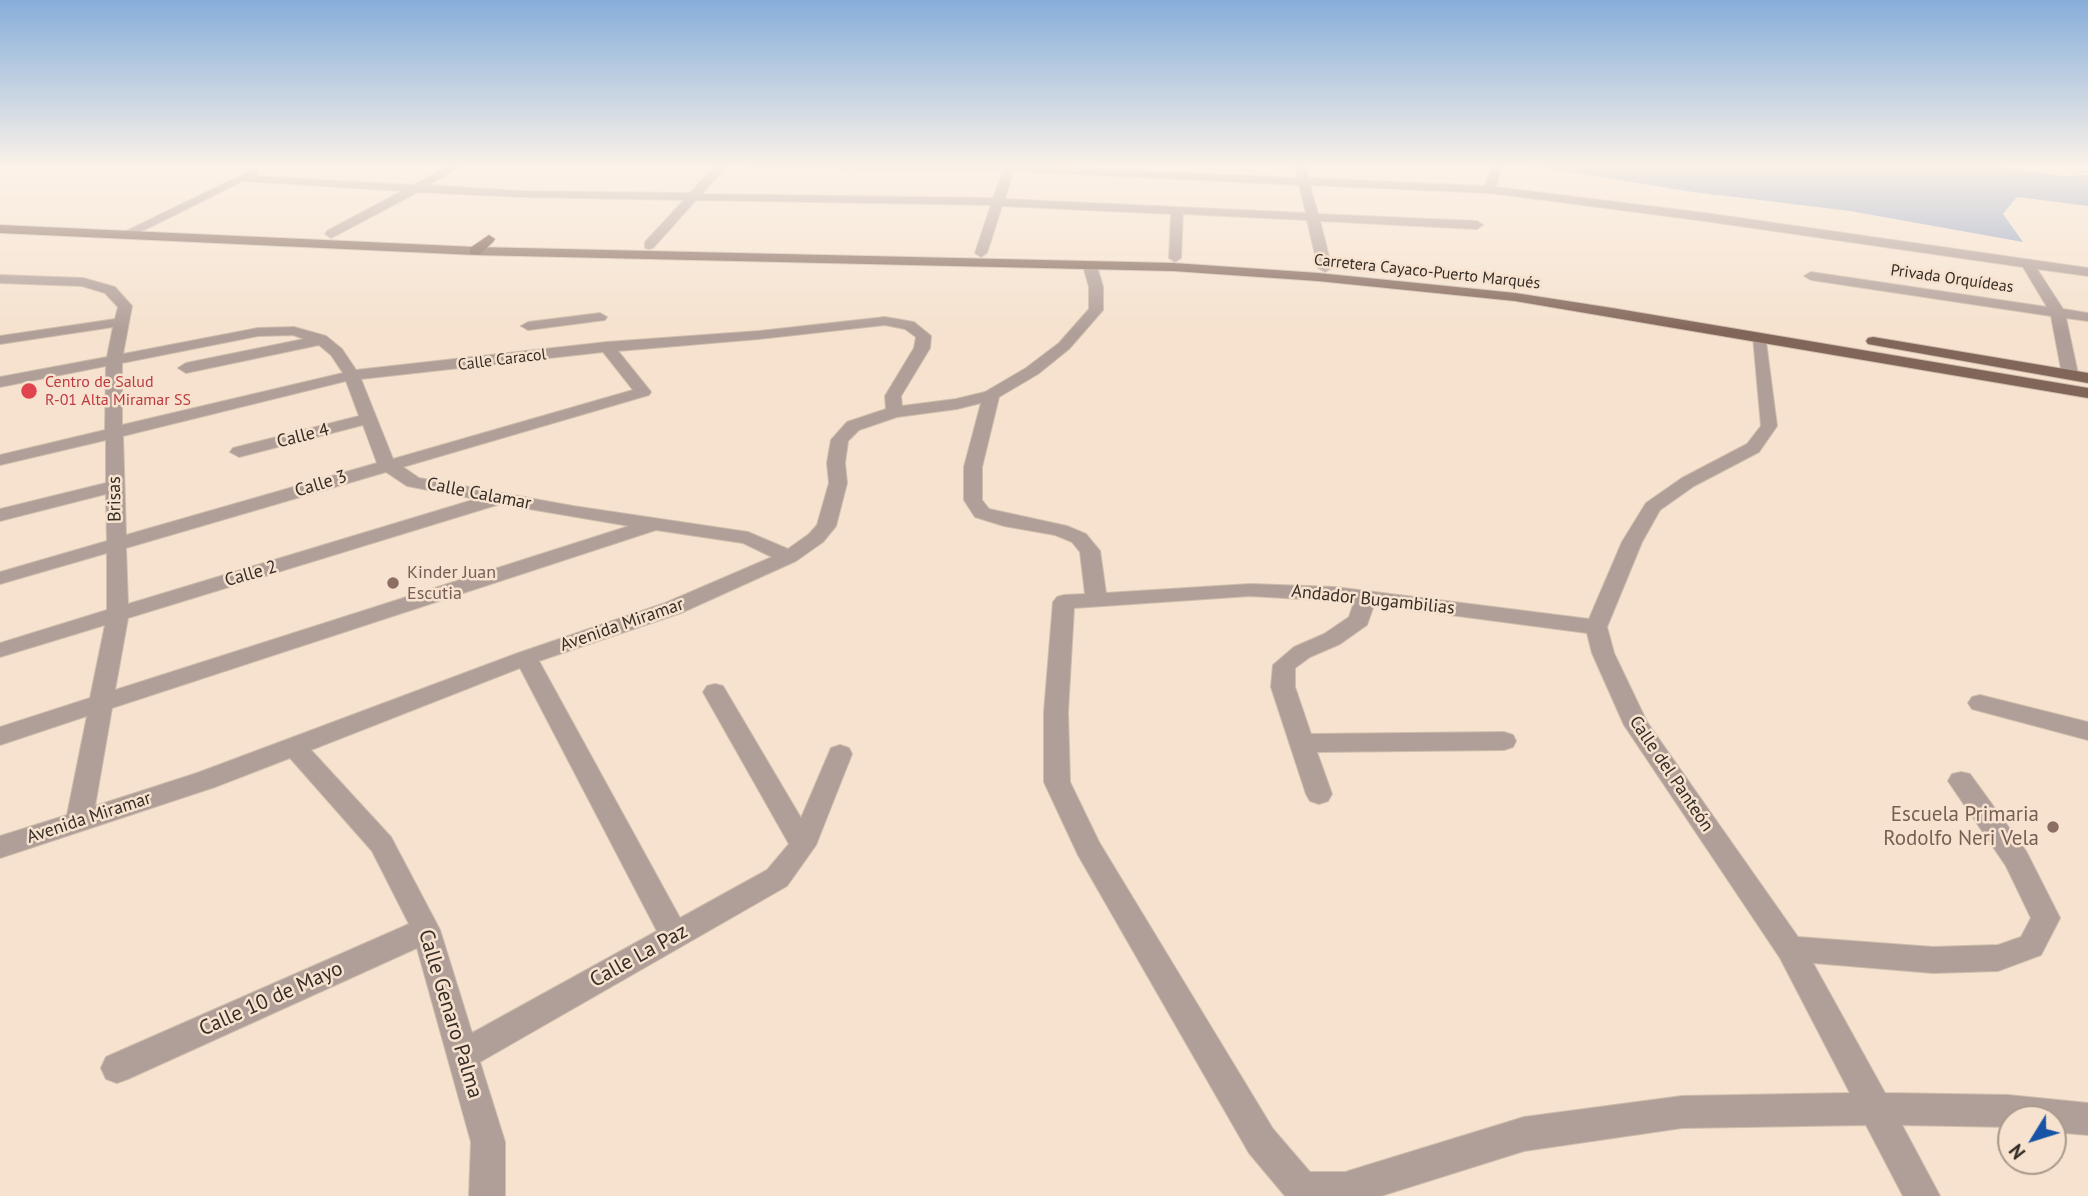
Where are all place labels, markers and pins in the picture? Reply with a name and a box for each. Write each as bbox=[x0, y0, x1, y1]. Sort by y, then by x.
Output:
place label: Centro de Salud R-01 Alta Miramar SS bbox=[45, 372, 191, 410]
marker: Centro de Salud R-01 Alta Miramar SS bbox=[19, 381, 39, 401]
place label: Kinder Juan Escutia bbox=[407, 562, 496, 604]
marker: Kinder Juan Escutia bbox=[385, 575, 401, 591]
place label: Escuela Primaria Rodolfo Neri Vela bbox=[1883, 802, 2039, 852]
marker: Escuela Primaria Rodolfo Neri Vela bbox=[2045, 819, 2061, 835]

